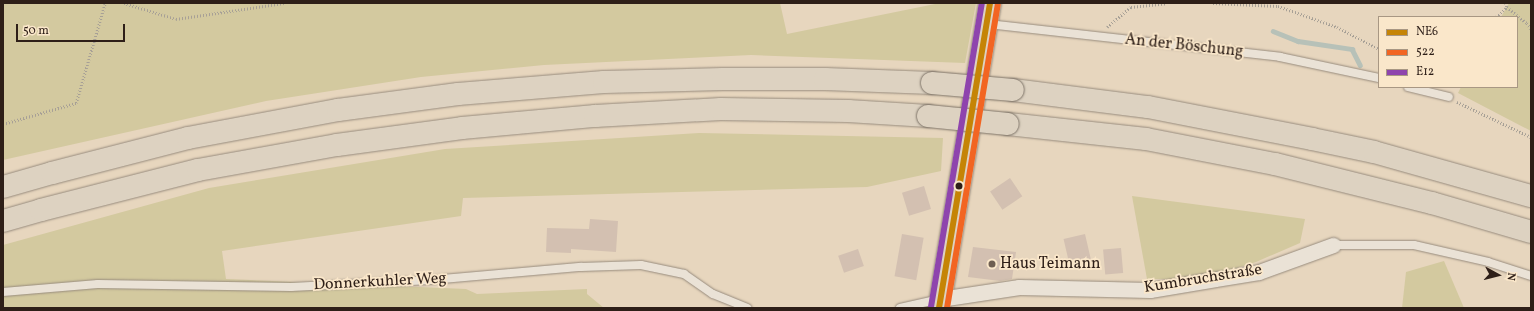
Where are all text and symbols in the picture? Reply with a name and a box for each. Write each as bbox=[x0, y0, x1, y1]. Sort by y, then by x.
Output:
scale bar bbox=[18, 16, 127, 42]
legend bbox=[1378, 16, 1518, 88]
text: 50 m bbox=[23, 23, 49, 39]
text: NE6 bbox=[1416, 24, 1438, 40]
street label: An der Böschung bbox=[1124, 30, 1244, 62]
text: 522 bbox=[1416, 44, 1435, 60]
text: E12 bbox=[1416, 64, 1434, 80]
unlabelled marker bbox=[954, 181, 964, 191]
place label: Haus Teimann bbox=[1000, 254, 1101, 274]
north arrow bbox=[1478, 255, 1518, 295]
marker: Haus Teimann bbox=[987, 259, 997, 269]
street label: Kumbruchstraße bbox=[1143, 260, 1263, 298]
street label: Donnerkuhler Weg bbox=[313, 269, 447, 295]
text: N bbox=[1502, 272, 1518, 281]

